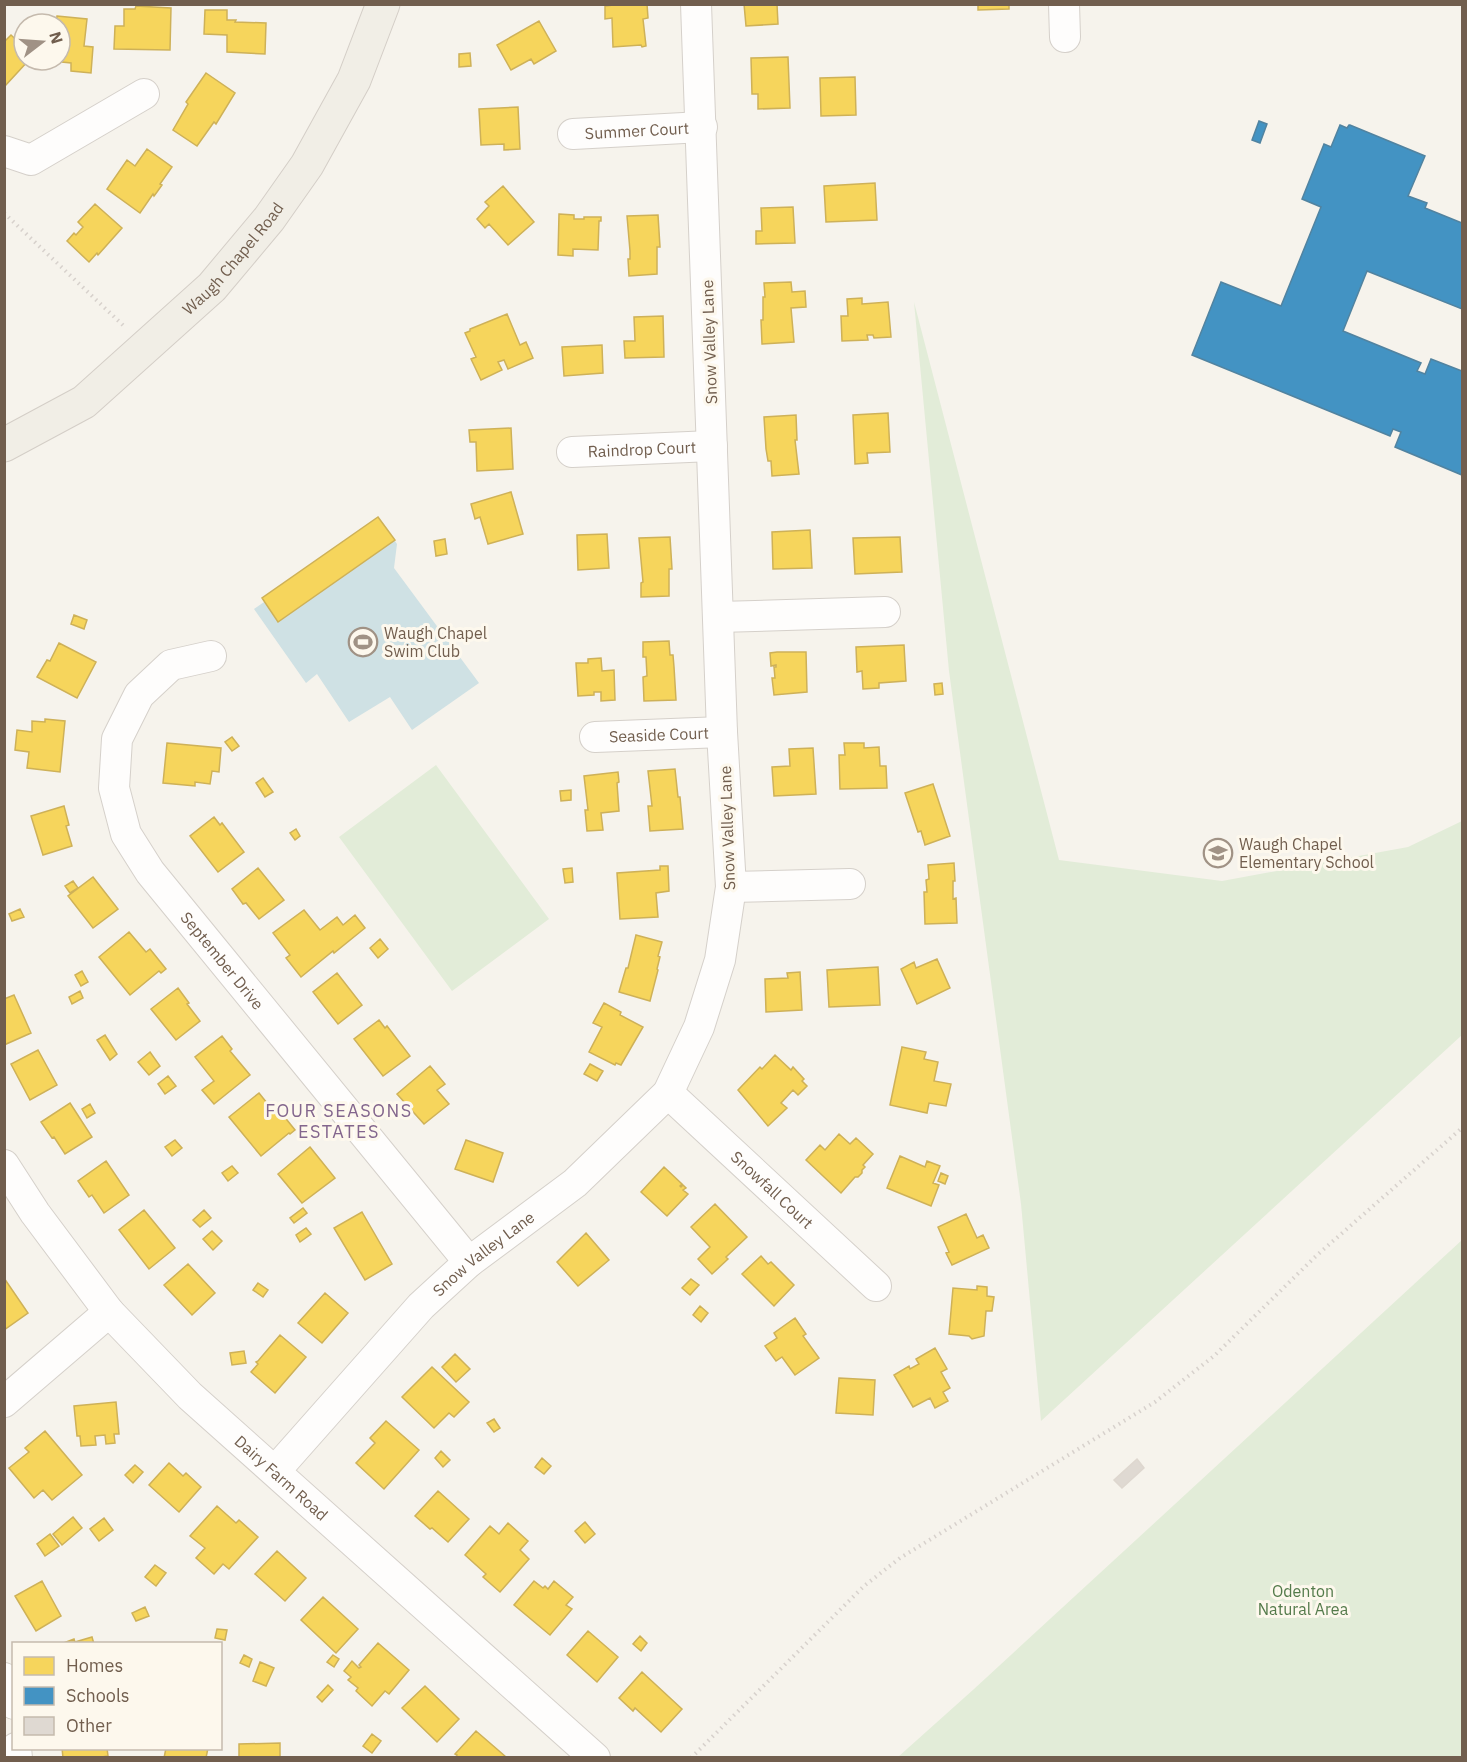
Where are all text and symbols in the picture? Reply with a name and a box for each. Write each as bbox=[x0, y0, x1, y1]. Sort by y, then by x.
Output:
north arrow bbox=[12, 12, 72, 72]
text: N bbox=[45, 29, 68, 46]
street label: Summer Court bbox=[584, 118, 690, 143]
street label: Waugh Chapel Road bbox=[178, 198, 288, 319]
street label: Snow Valley Lane bbox=[697, 279, 721, 405]
street label: Raindrop Court bbox=[587, 437, 697, 461]
place label: Waugh Chapel Swim Club bbox=[384, 623, 487, 661]
sports icon: Waugh Chapel Swim Club bbox=[347, 626, 379, 658]
street label: Seaside Court bbox=[609, 723, 709, 746]
street label: Snow Valley Lane bbox=[715, 765, 739, 891]
place label: Waugh Chapel Elementary School bbox=[1239, 834, 1374, 872]
school or university icon: Waugh Chapel Elementary School bbox=[1202, 837, 1234, 869]
street label: September Drive bbox=[177, 908, 268, 1014]
district label: FOUR SEASONS ESTATES bbox=[265, 1099, 413, 1143]
street label: Snowfall Court bbox=[727, 1146, 817, 1233]
street label: Snow Valley Lane bbox=[428, 1207, 538, 1300]
street label: Dairy Farm Road bbox=[231, 1431, 332, 1525]
park label: Odenton Natural Area bbox=[1258, 1581, 1349, 1619]
legend bbox=[12, 1642, 222, 1750]
text: Homes bbox=[66, 1654, 123, 1677]
text: Schools bbox=[66, 1684, 130, 1707]
text: Other bbox=[66, 1714, 112, 1737]

